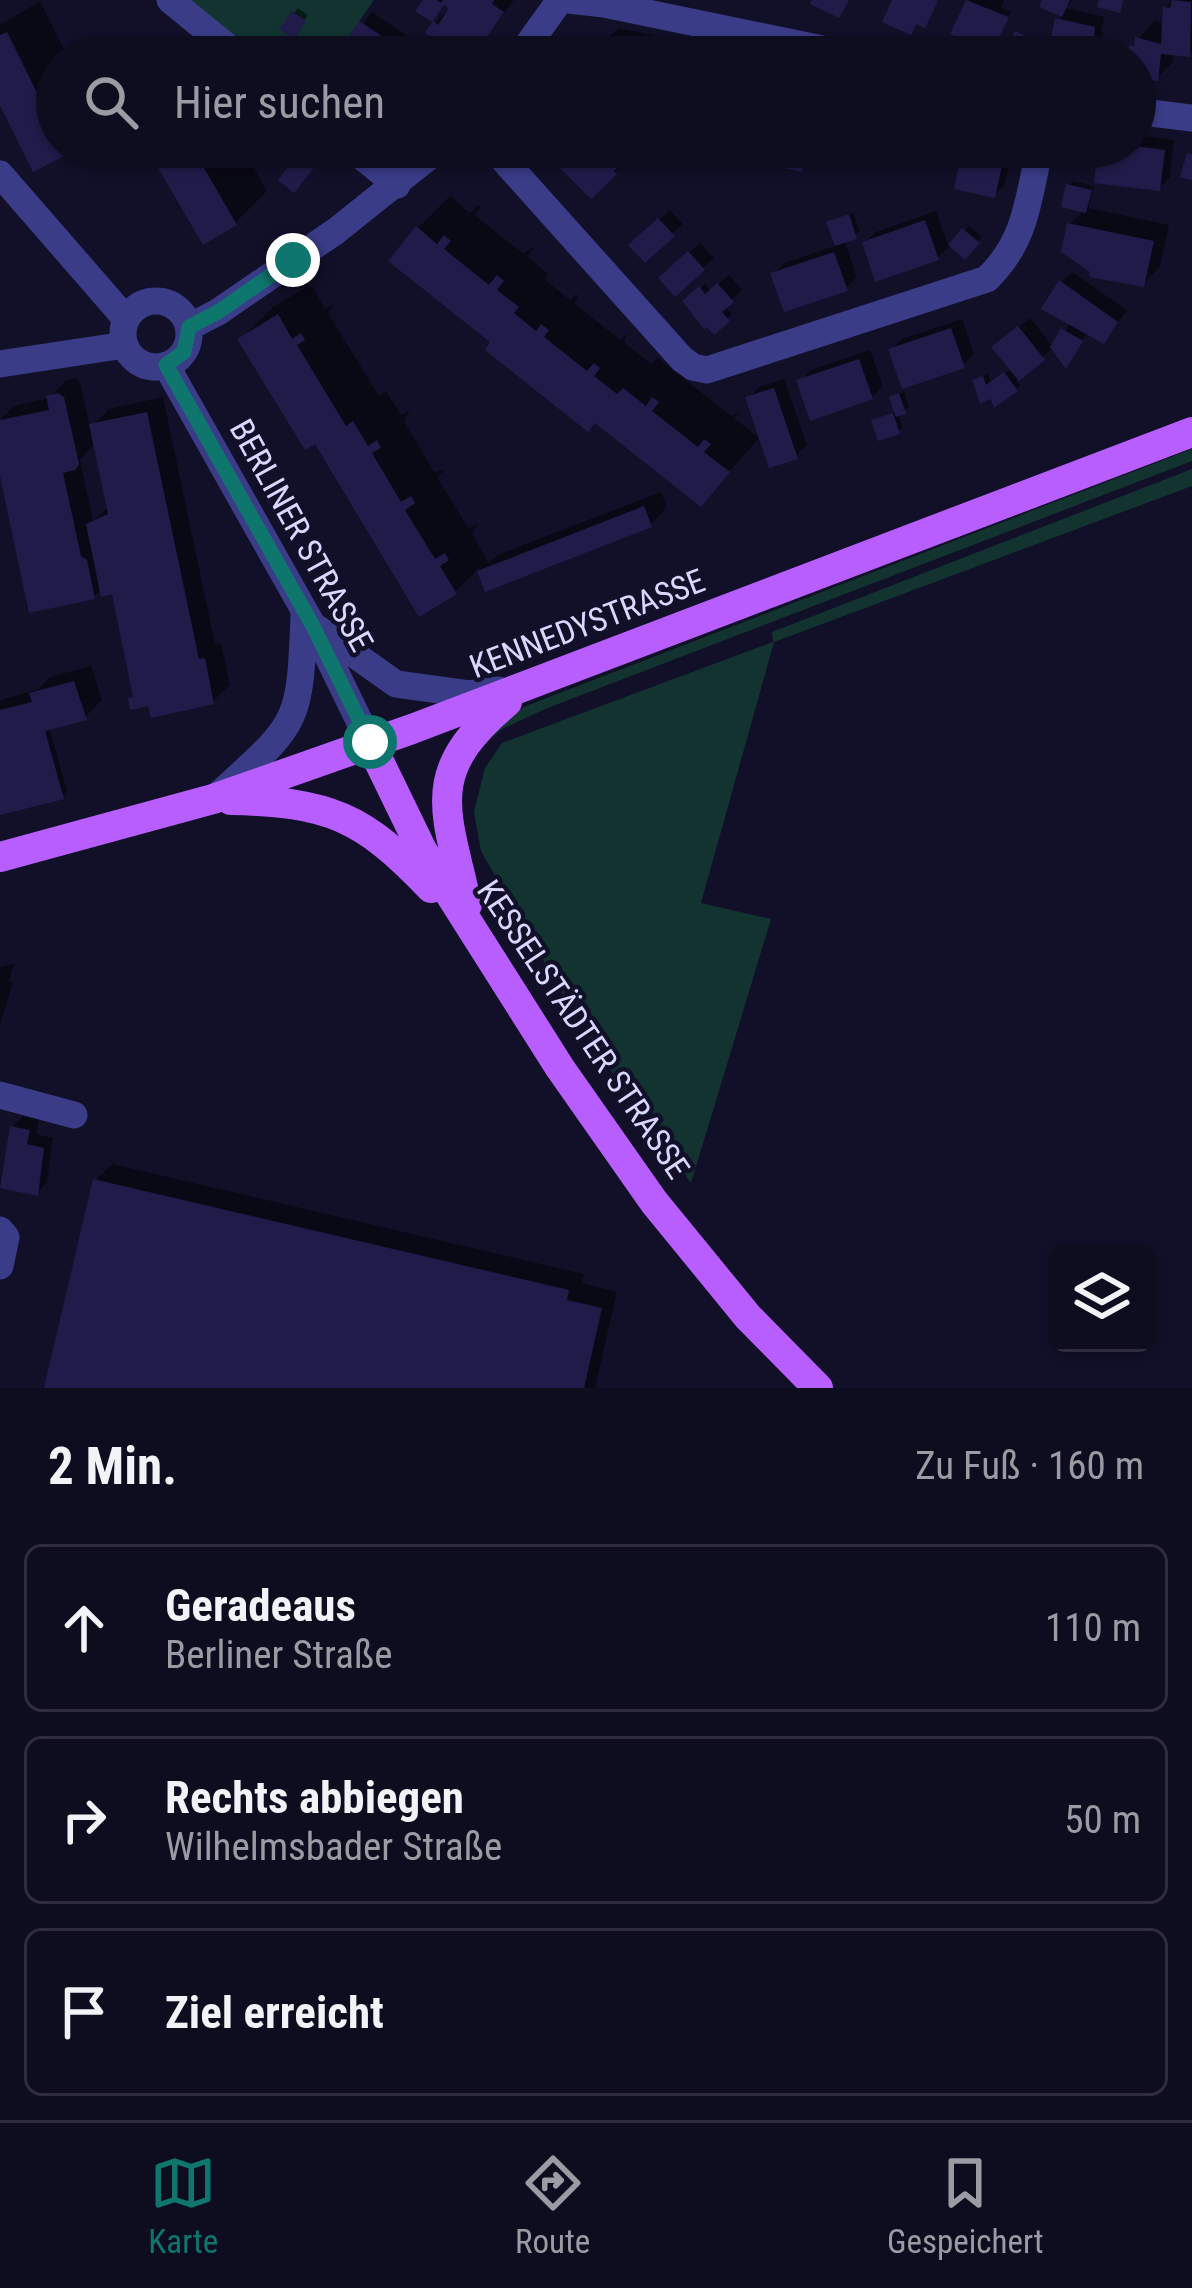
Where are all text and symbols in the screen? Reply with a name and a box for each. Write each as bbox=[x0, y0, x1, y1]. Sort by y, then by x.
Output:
search box bbox=[36, 36, 1156, 168]
icon: search bbox=[78, 69, 144, 135]
text: Hier suchen bbox=[174, 76, 385, 129]
route end bbox=[266, 233, 320, 287]
street label: BERLINER STRASSE bbox=[222, 412, 381, 658]
street label: KENNEDYSTRASSE bbox=[464, 561, 710, 686]
route start bbox=[343, 715, 397, 769]
street label: KESSELSTÄDTER STRASSE bbox=[469, 873, 698, 1186]
map controls bbox=[1048, 1244, 1156, 1352]
button: layers bbox=[1048, 1244, 1156, 1352]
text: 2 Min. bbox=[48, 1437, 177, 1496]
text: Zu Fuß · 160 m bbox=[915, 1443, 1144, 1489]
text: Geradeaus bbox=[165, 1579, 356, 1632]
icon: ahead bbox=[51, 1595, 117, 1661]
text: 110 m bbox=[1045, 1605, 1141, 1651]
text: Berliner Straße bbox=[165, 1632, 393, 1678]
text: Rechts abbiegen bbox=[165, 1771, 464, 1824]
icon: right bbox=[51, 1787, 117, 1853]
text: 50 m bbox=[1064, 1797, 1141, 1843]
text: Wilhelmsbader Straße bbox=[165, 1824, 502, 1870]
icon: arrive bbox=[51, 1979, 117, 2045]
text: Ziel erreicht bbox=[165, 1986, 384, 2039]
tab: Karte bbox=[148, 2150, 218, 2261]
tab: Route bbox=[515, 2150, 590, 2261]
tab: Gespeichert bbox=[887, 2150, 1044, 2261]

